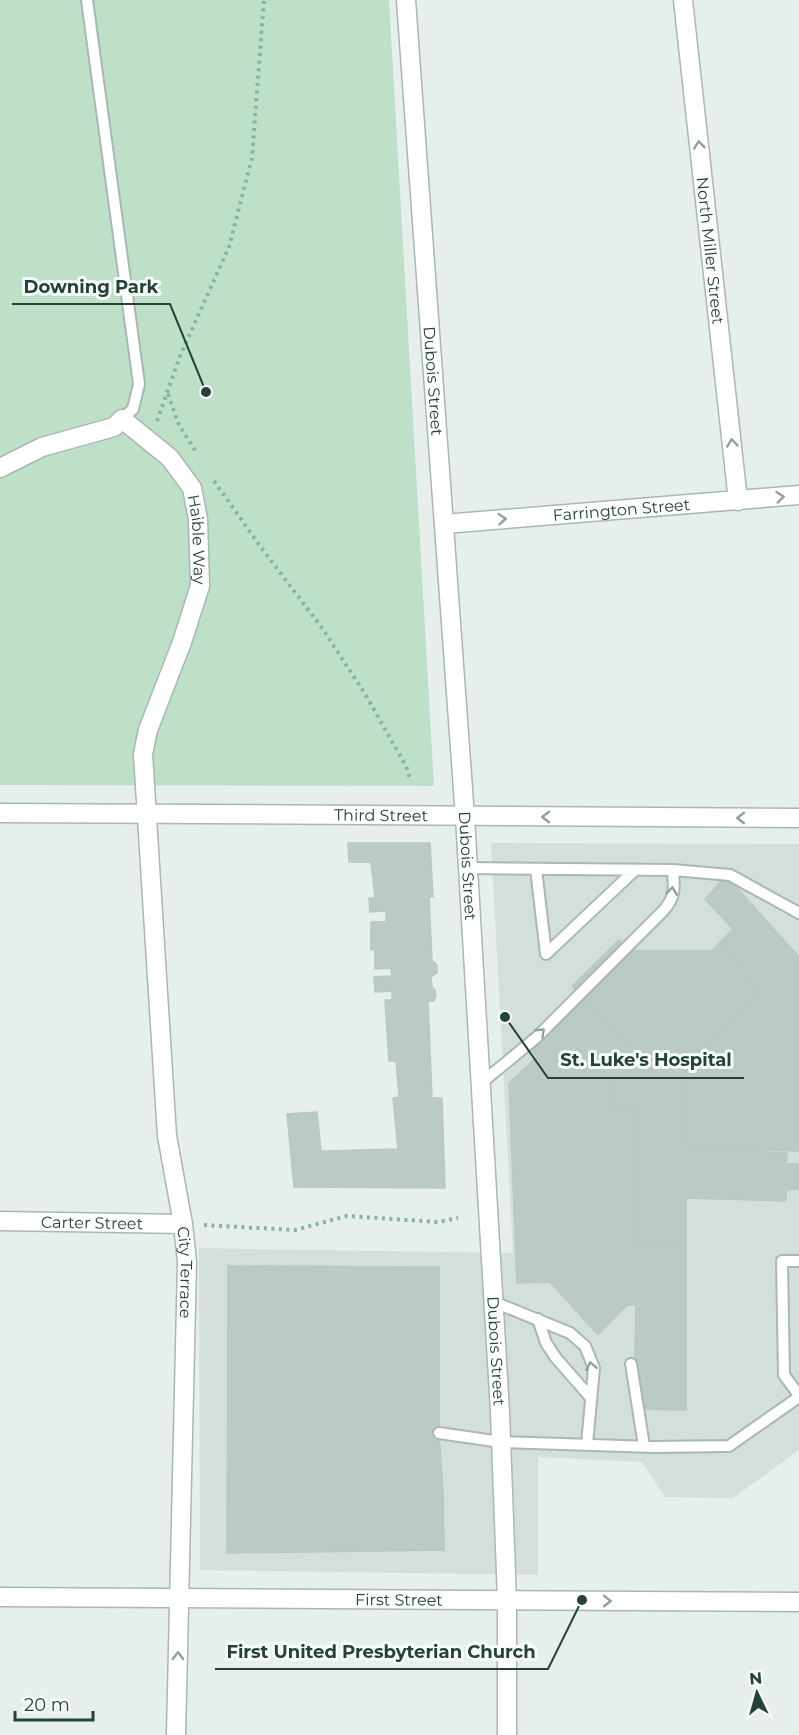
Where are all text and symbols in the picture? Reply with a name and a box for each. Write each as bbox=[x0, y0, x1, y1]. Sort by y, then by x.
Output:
one-way arrow bbox=[693, 140, 706, 149]
street label: North Miller Street bbox=[693, 176, 728, 326]
callout: Downing Park bbox=[12, 268, 170, 304]
text: Downing Park bbox=[24, 276, 159, 298]
street label: Dubois Street bbox=[420, 326, 447, 437]
one-way arrow bbox=[726, 438, 739, 447]
one-way arrow bbox=[776, 491, 785, 504]
street label: Haible Way bbox=[184, 493, 209, 585]
street label: Farrington Street bbox=[552, 494, 691, 525]
one-way arrow bbox=[498, 513, 507, 526]
street label: Third Street bbox=[334, 805, 429, 825]
street label: Dubois Street bbox=[455, 811, 481, 922]
one-way arrow bbox=[541, 811, 550, 823]
one-way arrow bbox=[736, 812, 745, 824]
one-way arrow bbox=[665, 886, 678, 896]
one-way arrow bbox=[534, 1029, 545, 1040]
callout: St. Luke's Hospital bbox=[548, 1042, 744, 1078]
text: St. Luke's Hospital bbox=[560, 1049, 732, 1071]
street label: Carter Street bbox=[41, 1212, 144, 1233]
street label: City Terrace bbox=[174, 1225, 197, 1319]
street label: Dubois Street bbox=[484, 1296, 509, 1407]
one-way arrow bbox=[585, 1361, 598, 1371]
street label: First Street bbox=[355, 1590, 443, 1609]
one-way arrow bbox=[603, 1595, 612, 1607]
callout: First United Presbyterian Church bbox=[215, 1633, 548, 1669]
text: First United Presbyterian Church bbox=[226, 1641, 536, 1663]
one-way arrow bbox=[172, 1651, 185, 1660]
north arrow bbox=[727, 1663, 787, 1723]
text: N bbox=[748, 1669, 763, 1689]
scale bar bbox=[15, 1684, 93, 1722]
text: 20 m bbox=[24, 1694, 70, 1716]

